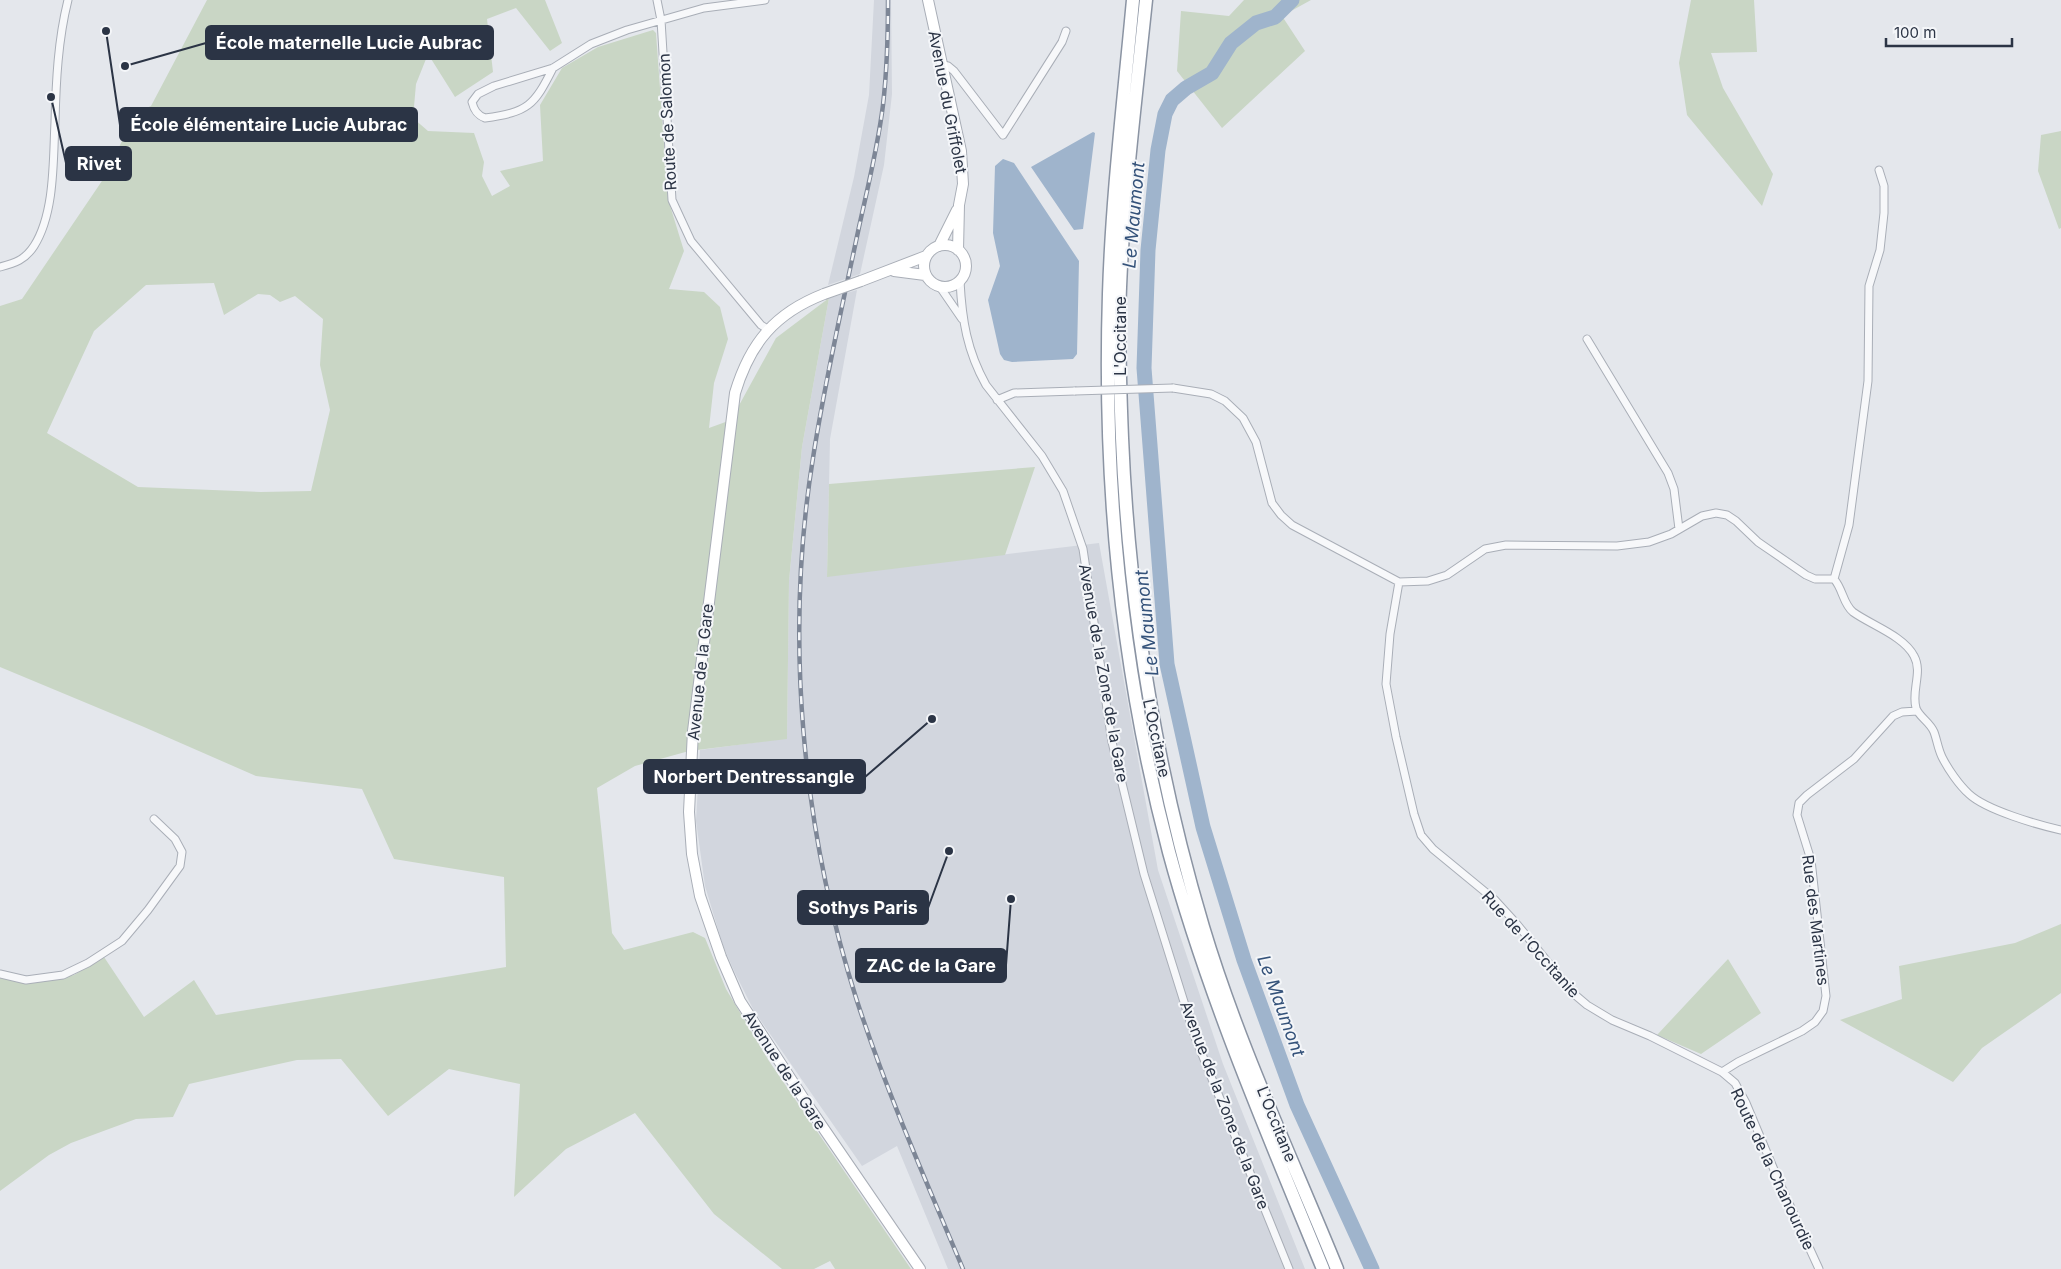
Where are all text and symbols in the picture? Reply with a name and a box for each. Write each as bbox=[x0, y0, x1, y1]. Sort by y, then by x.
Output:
scale bar bbox=[1886, 15, 2012, 47]
text: 100 m bbox=[1894, 23, 1936, 42]
callout: École maternelle Lucie Aubrac bbox=[206, 26, 493, 59]
street label: Avenue du Griffolet bbox=[924, 29, 972, 175]
text: École maternelle Lucie Aubrac bbox=[216, 32, 482, 53]
street label: Route de Salomon bbox=[653, 53, 681, 191]
callout: École élémentaire Lucie Aubrac bbox=[120, 108, 417, 141]
text: École élémentaire Lucie Aubrac bbox=[131, 114, 407, 135]
callout: Rivet bbox=[66, 147, 131, 180]
text: Rivet bbox=[77, 153, 122, 174]
water label: Le Maumont bbox=[1118, 160, 1149, 269]
street label: L'Occitane bbox=[1110, 296, 1130, 376]
street label: Avenue de la Zone de la Gare bbox=[1075, 562, 1133, 784]
water label: Le Maumont bbox=[1130, 568, 1163, 677]
street label: Avenue de la Gare bbox=[683, 602, 717, 742]
street label: L'Occitane bbox=[1139, 697, 1175, 779]
callout: Norbert Dentressangle bbox=[644, 760, 865, 793]
text: Norbert Dentressangle bbox=[654, 766, 855, 787]
street label: Rue des Martines bbox=[1798, 853, 1834, 987]
street label: Rue de l'Occitanie bbox=[1478, 886, 1584, 1002]
callout: Sothys Paris bbox=[798, 891, 928, 924]
text: Sothys Paris bbox=[808, 897, 918, 918]
callout: ZAC de la Gare bbox=[856, 949, 1006, 982]
water label: Le Maumont bbox=[1253, 952, 1310, 1061]
text: ZAC de la Gare bbox=[866, 955, 996, 976]
street label: Avenue de la Zone de la Gare bbox=[1176, 998, 1274, 1212]
street label: Avenue de la Gare bbox=[739, 1007, 831, 1133]
street label: L'Occitane bbox=[1253, 1083, 1301, 1165]
street label: Route de la Chanourdie bbox=[1727, 1085, 1819, 1253]

